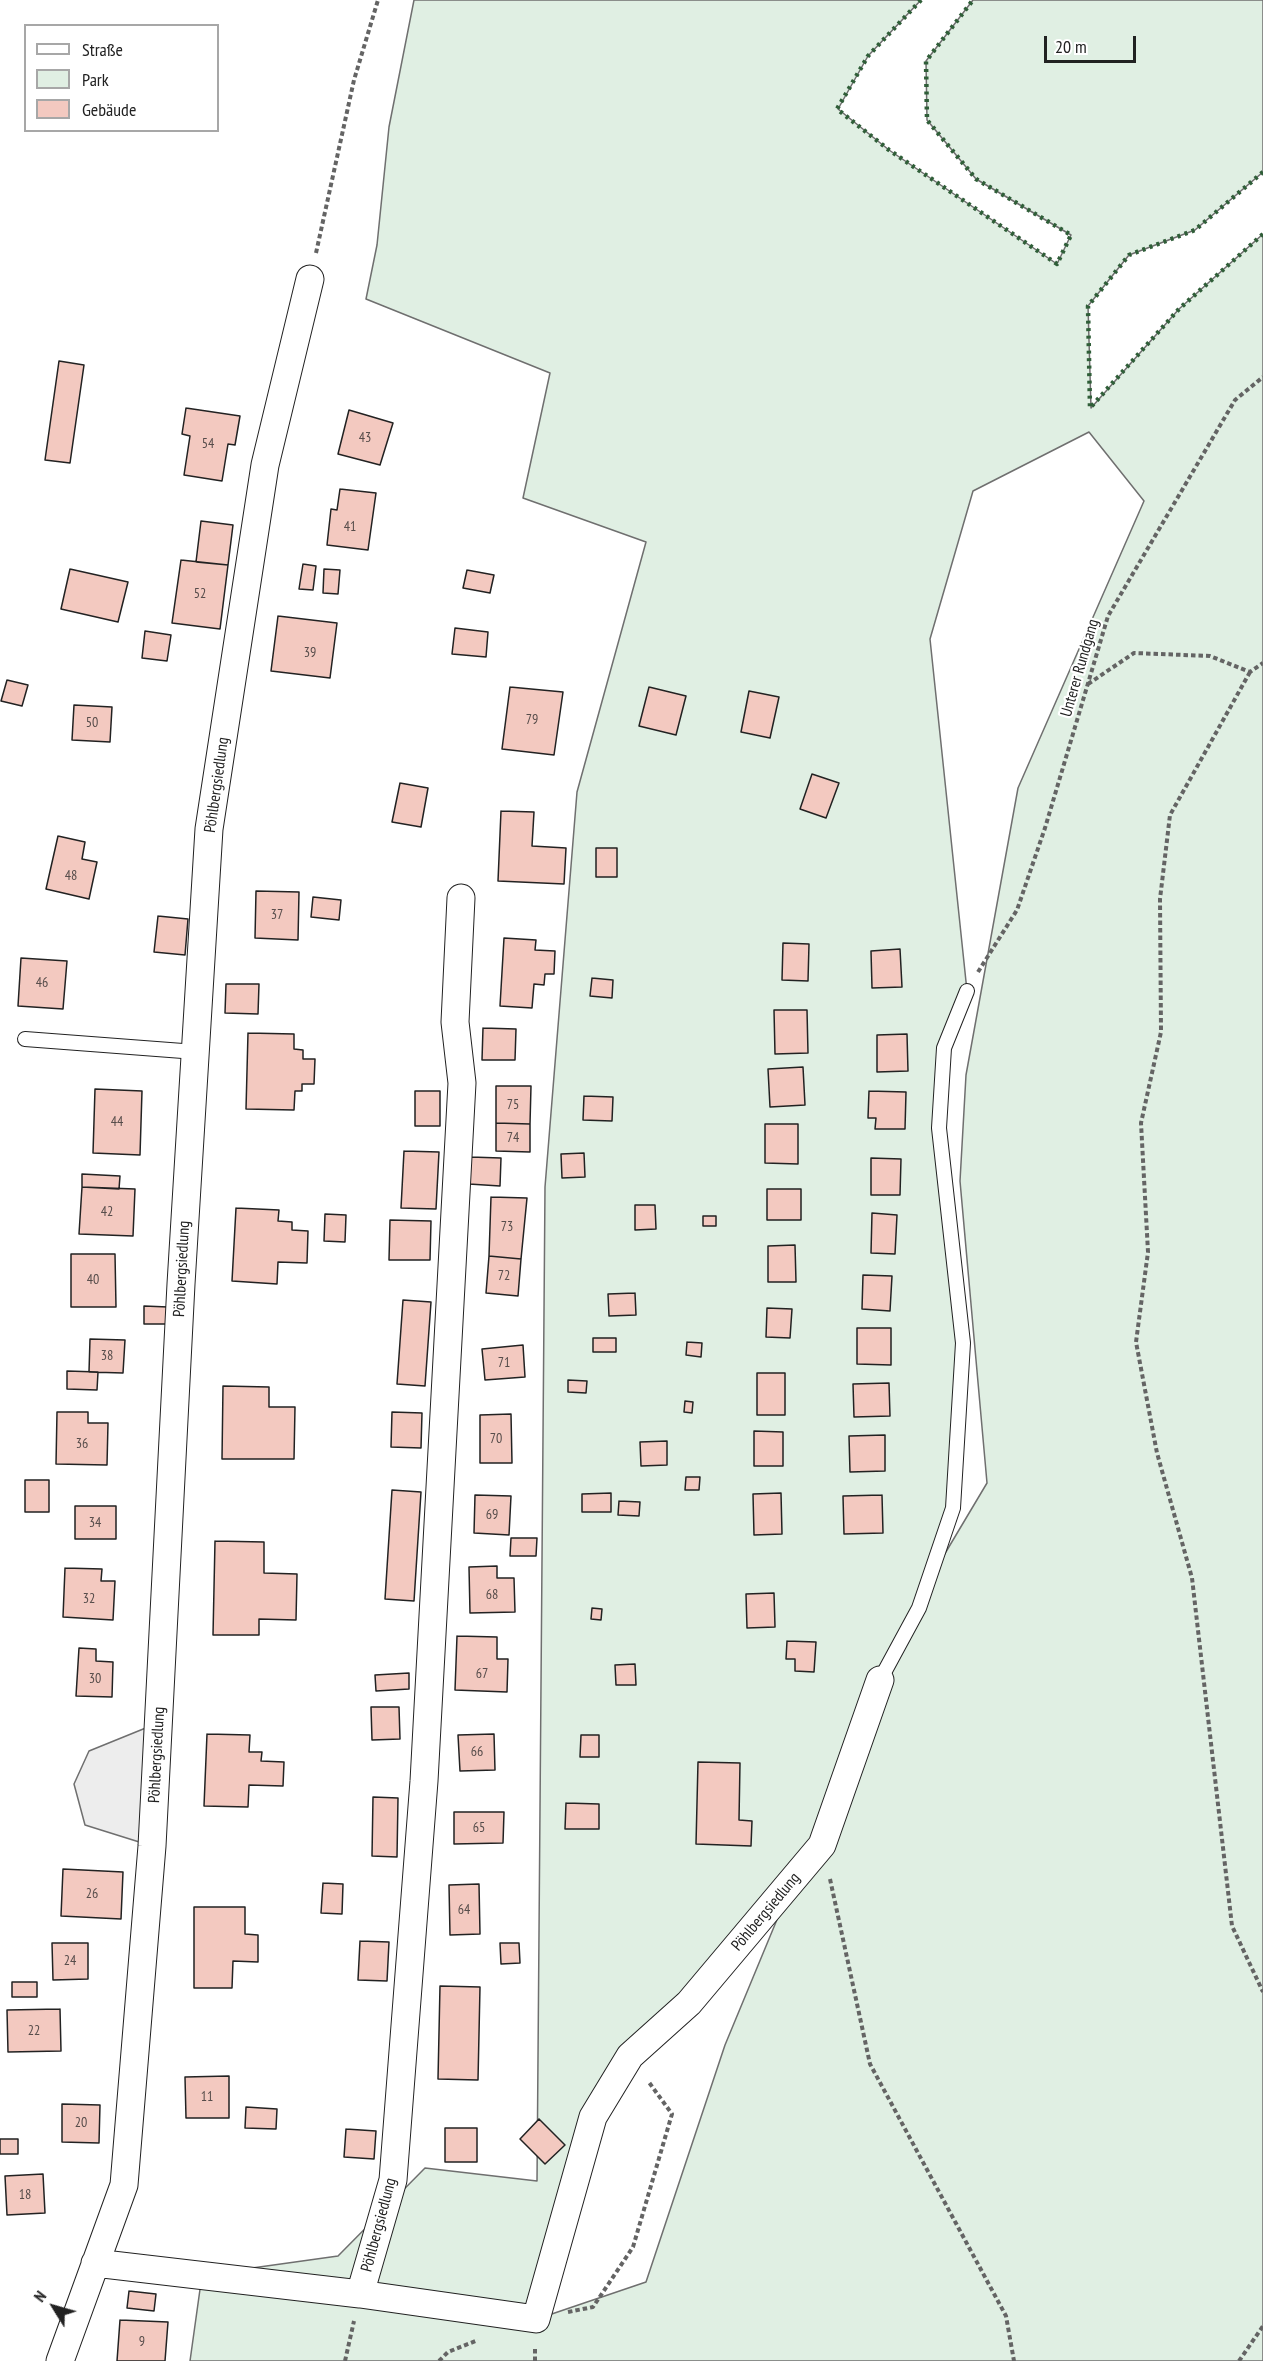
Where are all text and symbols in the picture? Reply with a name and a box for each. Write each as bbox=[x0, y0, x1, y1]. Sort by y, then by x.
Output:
legend bbox=[24, 24, 219, 132]
scale bar bbox=[1047, 24, 1138, 62]
text: 20 m bbox=[1055, 35, 1087, 58]
text: Straße bbox=[82, 38, 123, 61]
text: Park bbox=[82, 68, 109, 91]
text: Gebäude bbox=[82, 98, 136, 121]
house number: 43 bbox=[359, 430, 371, 446]
house number: 54 bbox=[202, 436, 214, 452]
house number: 41 bbox=[344, 519, 356, 535]
house number: 52 bbox=[194, 586, 206, 602]
street label: Unterer Rundgang bbox=[1057, 617, 1103, 719]
house number: 39 bbox=[304, 645, 316, 661]
house number: 79 bbox=[526, 712, 538, 728]
house number: 50 bbox=[86, 715, 98, 731]
street label: Pöhlbergsiedlung bbox=[201, 736, 233, 834]
house number: 48 bbox=[65, 868, 77, 884]
house number: 37 bbox=[271, 907, 283, 923]
house number: 46 bbox=[36, 975, 48, 991]
house number: 75 bbox=[507, 1097, 519, 1113]
house number: 44 bbox=[111, 1114, 123, 1130]
house number: 74 bbox=[507, 1130, 519, 1146]
house number: 42 bbox=[101, 1204, 113, 1220]
house number: 73 bbox=[501, 1219, 513, 1235]
street label: Pöhlbergsiedlung bbox=[170, 1220, 194, 1318]
house number: 72 bbox=[498, 1268, 510, 1284]
house number: 40 bbox=[87, 1272, 99, 1288]
house number: 38 bbox=[101, 1348, 113, 1364]
house number: 71 bbox=[498, 1355, 510, 1371]
house number: 70 bbox=[490, 1431, 502, 1447]
house number: 36 bbox=[76, 1436, 88, 1452]
house number: 69 bbox=[486, 1507, 498, 1523]
house number: 34 bbox=[89, 1515, 101, 1531]
house number: 68 bbox=[486, 1587, 498, 1603]
house number: 32 bbox=[83, 1591, 95, 1607]
house number: 67 bbox=[476, 1666, 488, 1682]
house number: 30 bbox=[89, 1671, 101, 1687]
street label: Pöhlbergsiedlung bbox=[145, 1706, 169, 1804]
house number: 66 bbox=[471, 1744, 483, 1760]
house number: 65 bbox=[473, 1820, 485, 1836]
street label: Pöhlbergsiedlung bbox=[728, 1869, 804, 1955]
house number: 26 bbox=[86, 1886, 98, 1902]
house number: 64 bbox=[458, 1902, 470, 1918]
house number: 24 bbox=[64, 1953, 76, 1969]
house number: 22 bbox=[28, 2023, 40, 2039]
house number: 11 bbox=[201, 2089, 213, 2105]
house number: 20 bbox=[75, 2115, 87, 2131]
street label: Pöhlbergsiedlung bbox=[357, 2176, 401, 2274]
house number: 18 bbox=[19, 2187, 31, 2203]
north arrow bbox=[24, 2277, 84, 2337]
text: N bbox=[29, 2287, 50, 2306]
house number: 9 bbox=[139, 2334, 145, 2350]

